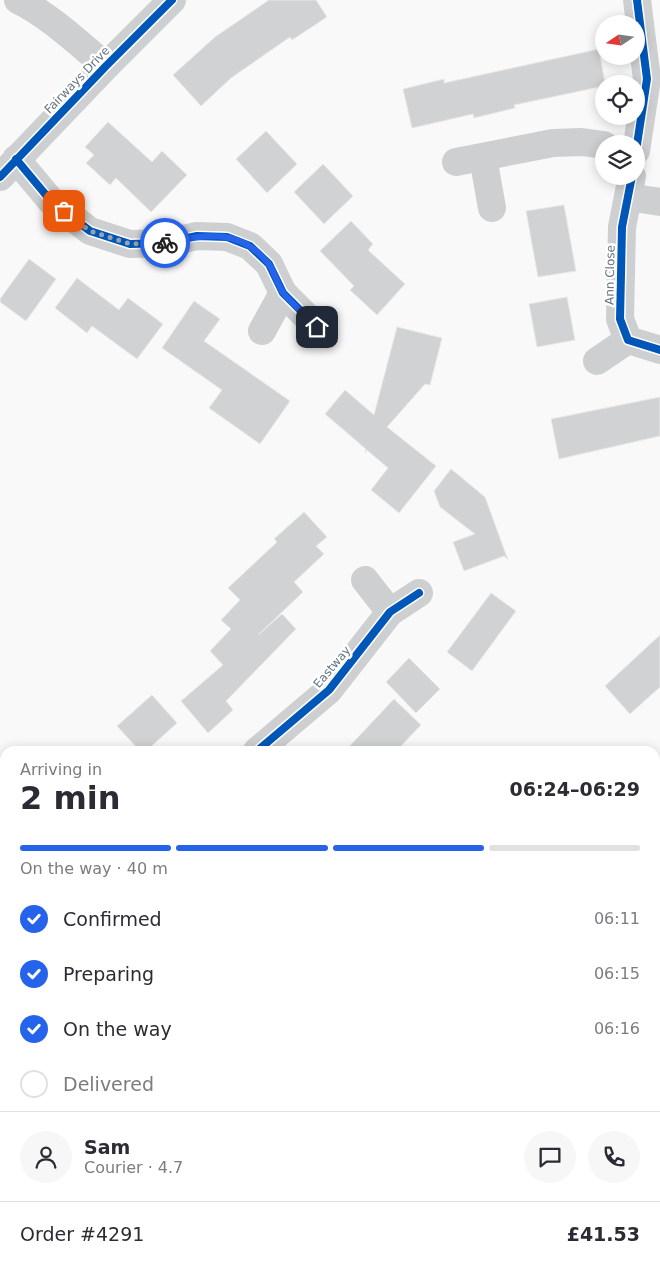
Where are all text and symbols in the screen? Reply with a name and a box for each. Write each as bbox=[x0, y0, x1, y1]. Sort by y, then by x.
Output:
north arrow bbox=[595, 15, 645, 65]
map controls bbox=[595, 15, 645, 185]
street label: Fairways Drive bbox=[41, 44, 113, 116]
button: locate bbox=[595, 75, 645, 125]
button: layers bbox=[595, 135, 645, 185]
pin bbox=[43, 190, 85, 232]
icon: bag bbox=[50, 197, 78, 225]
courier bbox=[140, 218, 190, 268]
icon: bike bbox=[151, 229, 179, 257]
street label: Ann Close bbox=[602, 245, 618, 305]
pin bbox=[296, 306, 338, 348]
icon: home bbox=[303, 313, 331, 341]
street label: Eastway bbox=[311, 643, 353, 691]
text: Arriving in bbox=[20, 760, 102, 779]
text: 06:24–06:29 bbox=[510, 778, 640, 800]
text: 2 min bbox=[20, 779, 121, 817]
text: On the way · 40 m bbox=[20, 859, 168, 878]
icon: check bbox=[20, 905, 48, 933]
text: Confirmed bbox=[63, 908, 162, 930]
text: 06:11 bbox=[594, 909, 640, 928]
icon: check bbox=[20, 960, 48, 988]
text: Preparing bbox=[63, 963, 154, 985]
text: 06:15 bbox=[594, 964, 640, 983]
icon: check bbox=[20, 1015, 48, 1043]
text: On the way bbox=[63, 1018, 172, 1040]
text: 06:16 bbox=[594, 1019, 640, 1038]
text: Delivered bbox=[63, 1073, 154, 1095]
button: person bbox=[20, 1131, 72, 1183]
button: chat bbox=[524, 1131, 576, 1183]
button: phone bbox=[588, 1131, 640, 1183]
text: Sam bbox=[84, 1136, 130, 1158]
text: Courier · 4.7 bbox=[84, 1158, 183, 1177]
text: Order #4291 bbox=[20, 1223, 144, 1245]
text: £41.53 bbox=[567, 1223, 640, 1245]

